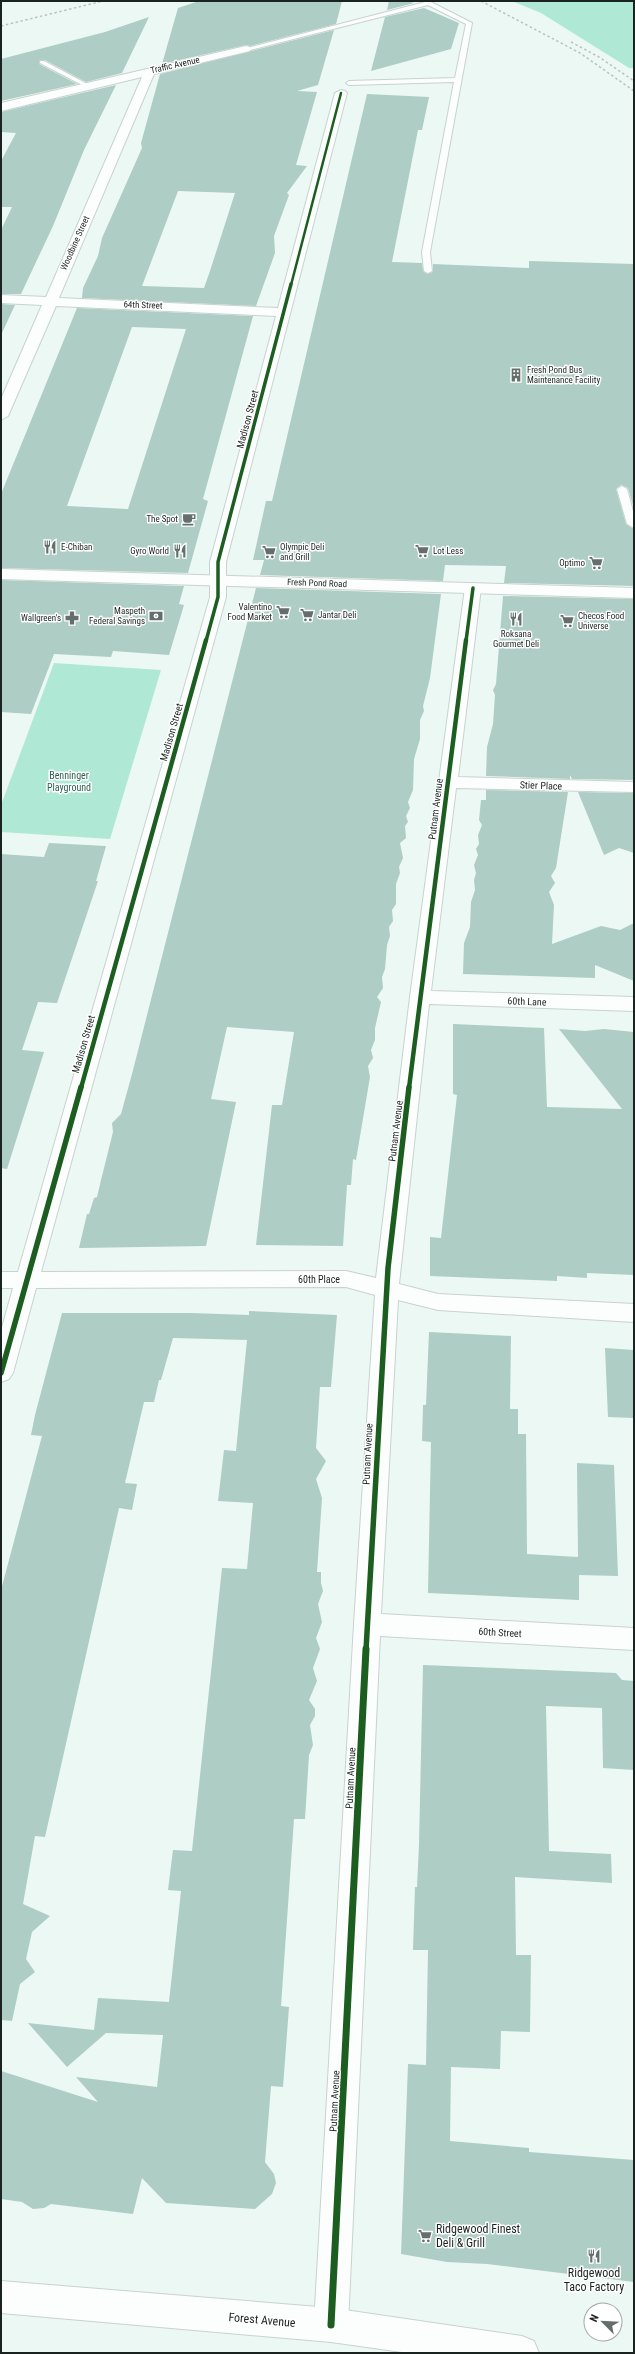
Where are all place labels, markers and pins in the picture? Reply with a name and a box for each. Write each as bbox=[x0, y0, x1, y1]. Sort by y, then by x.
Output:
place label: Fresh Pond Bus Maintenance Facility bbox=[527, 365, 600, 385]
building icon: Fresh Pond Bus Maintenance Facility bbox=[508, 367, 524, 383]
cafe icon: The Spot bbox=[181, 511, 197, 527]
place label: The Spot bbox=[146, 514, 178, 524]
restaurant icon: E-Chiban bbox=[42, 539, 58, 555]
place label: E-Chiban bbox=[61, 542, 92, 552]
place label: Olympic Deli and Grill bbox=[280, 542, 324, 562]
restaurant icon: Gyro World bbox=[172, 543, 188, 559]
supermarket icon: Lot Less bbox=[414, 543, 430, 559]
supermarket icon: Olympic Deli and Grill bbox=[261, 544, 277, 560]
place label: Gyro World bbox=[130, 546, 169, 556]
place label: Lot Less bbox=[433, 546, 463, 556]
supermarket icon: Optimo bbox=[588, 555, 604, 571]
place label: Optimo bbox=[559, 558, 585, 568]
place label: Valentino Food Market bbox=[227, 602, 272, 622]
supermarket icon: Valentino Food Market bbox=[275, 604, 291, 620]
place label: Maspeth Federal Savings bbox=[89, 606, 145, 626]
supermarket icon: Jantar Deli bbox=[299, 607, 315, 623]
bank icon: Maspeth Federal Savings bbox=[148, 608, 164, 624]
pharmacy icon: Wallgreen's bbox=[64, 610, 80, 626]
place label: Jantar Deli bbox=[318, 610, 356, 620]
restaurant icon: Roksana Gourmet Deli bbox=[508, 611, 524, 627]
place label: Checos Food Universe bbox=[578, 611, 624, 631]
place label: Wallgreen's bbox=[21, 613, 61, 623]
supermarket icon: Checos Food Universe bbox=[559, 613, 575, 629]
place label: Roksana Gourmet Deli bbox=[493, 629, 539, 649]
place label: Ridgewood Finest Deli & Grill bbox=[436, 2222, 521, 2250]
supermarket icon: Ridgewood Finest Deli & Grill bbox=[417, 2228, 433, 2244]
restaurant icon: Ridgewood Taco Factory bbox=[586, 2248, 602, 2264]
place label: Ridgewood Taco Factory bbox=[564, 2266, 624, 2294]

